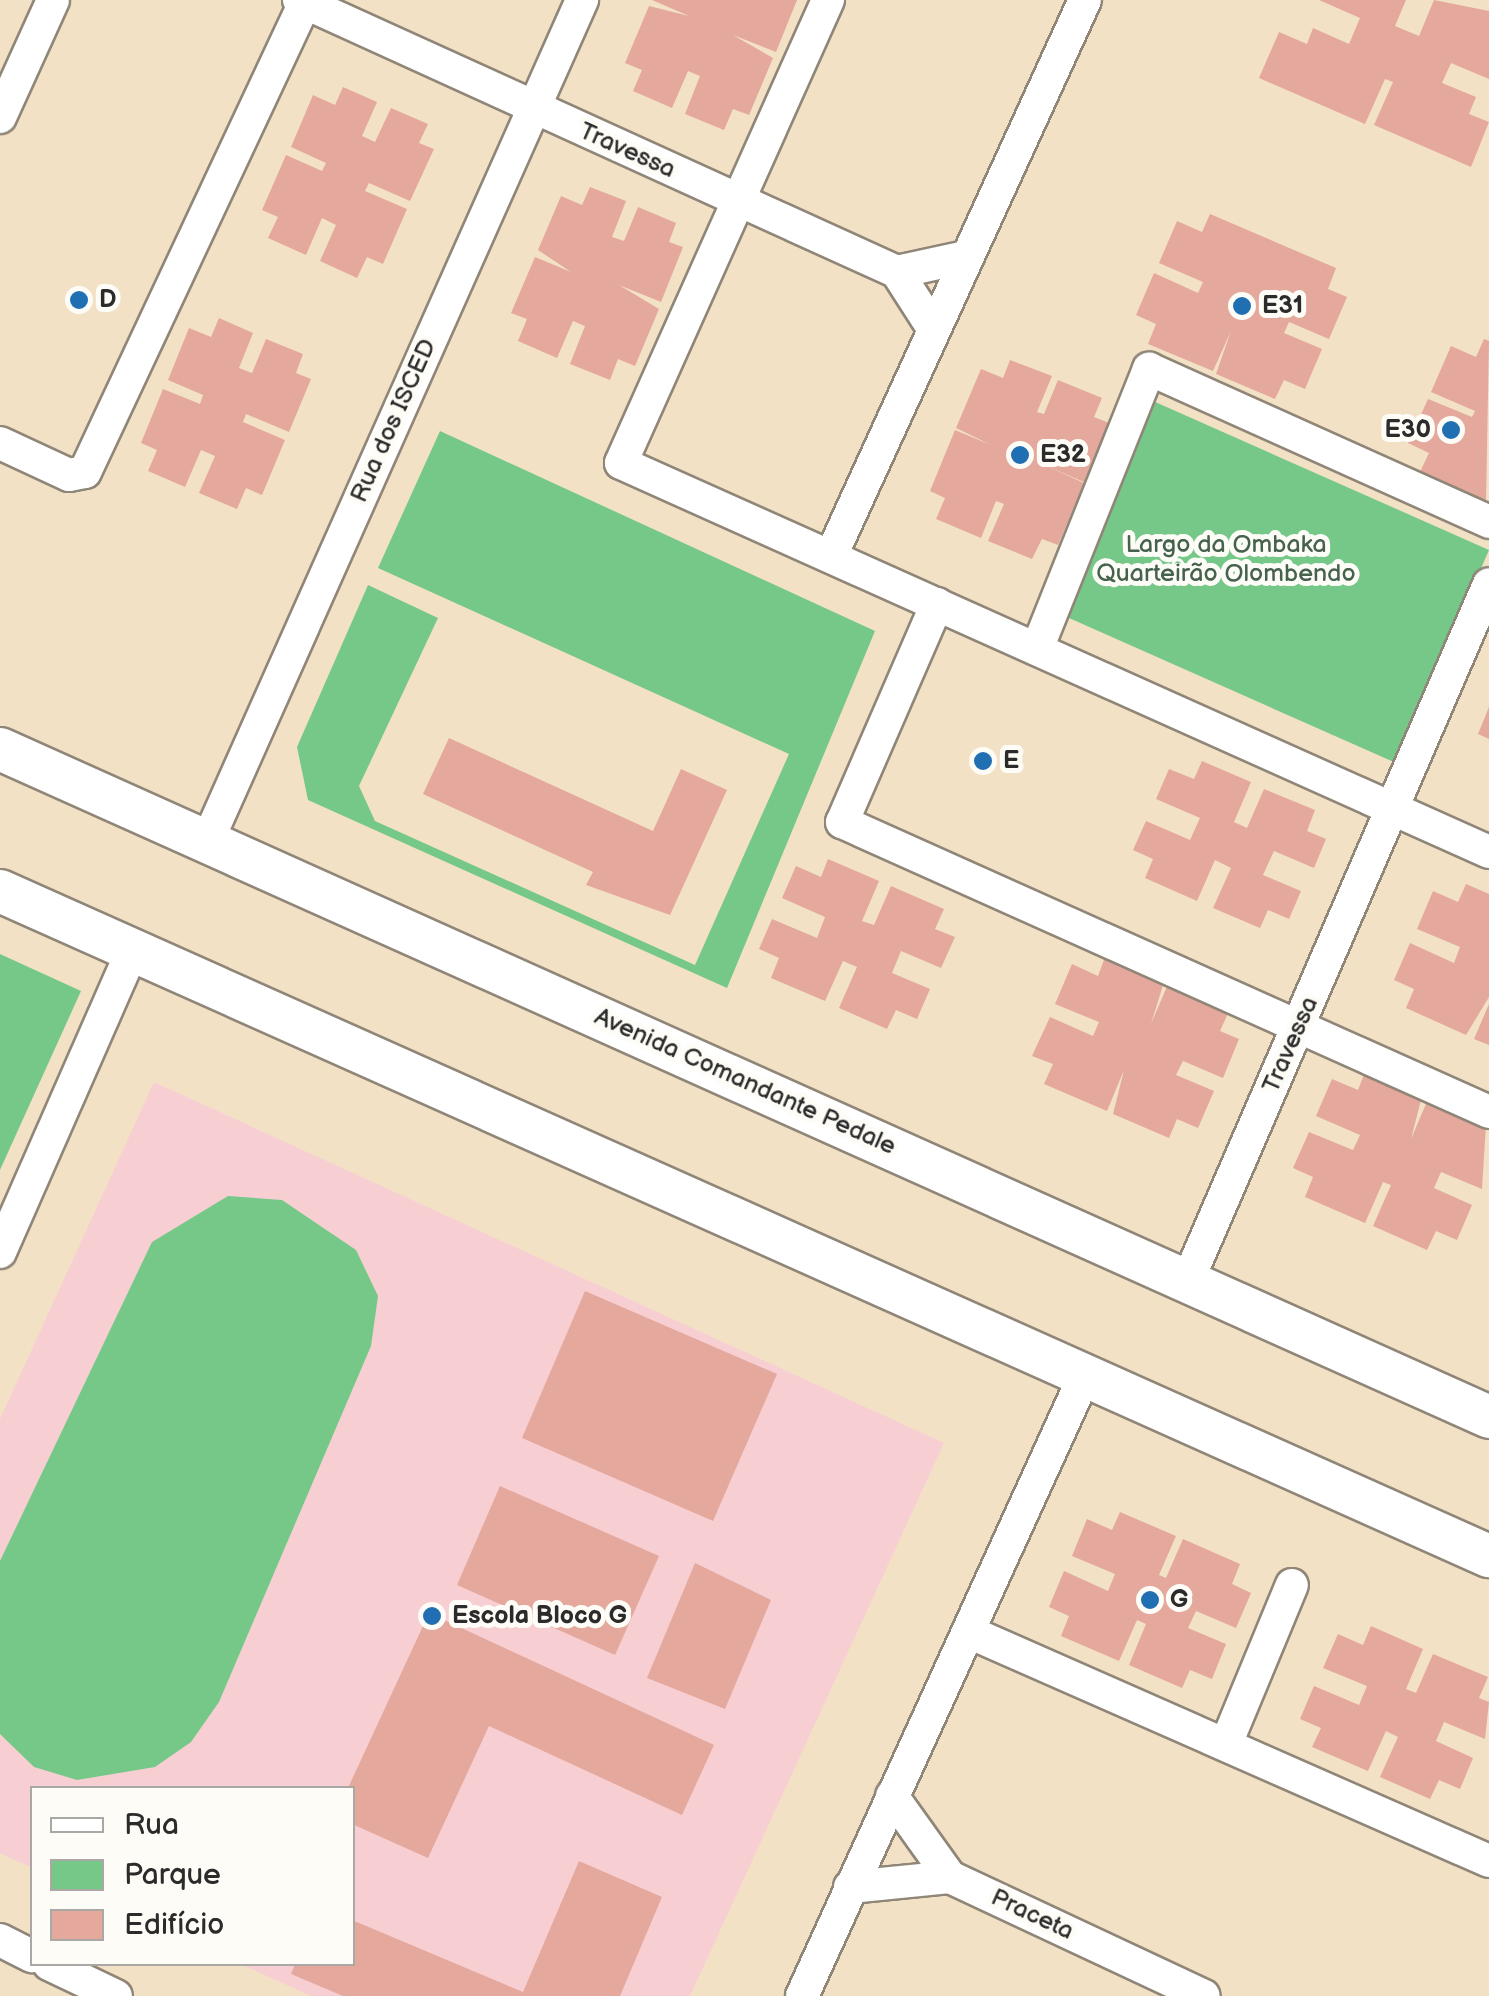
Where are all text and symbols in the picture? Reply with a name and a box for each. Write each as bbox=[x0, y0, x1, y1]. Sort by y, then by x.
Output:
street label: Travessa bbox=[574, 117, 680, 185]
place label: D bbox=[99, 285, 116, 315]
marker: D bbox=[68, 289, 90, 311]
place label: E31 bbox=[1262, 291, 1303, 321]
marker: E31 bbox=[1231, 295, 1253, 317]
street label: Rua dos ISCED bbox=[345, 335, 443, 507]
place label: E30 bbox=[1385, 415, 1431, 445]
marker: E30 bbox=[1440, 419, 1462, 441]
place label: E32 bbox=[1040, 440, 1086, 470]
marker: E32 bbox=[1009, 444, 1031, 466]
park label: Largo da Ombaka Quarteirão Olombendo bbox=[1096, 531, 1356, 590]
place label: E bbox=[1003, 746, 1019, 776]
marker: E bbox=[972, 750, 994, 772]
street label: Travessa bbox=[1257, 992, 1325, 1098]
street label: Avenida Comandante Pedale bbox=[590, 1002, 900, 1162]
place label: G bbox=[1170, 1585, 1188, 1615]
marker: G bbox=[1139, 1589, 1161, 1611]
place label: Escola Bloco G bbox=[452, 1601, 627, 1631]
marker: Escola Bloco G bbox=[421, 1605, 443, 1627]
legend bbox=[30, 1786, 355, 1966]
text: Rua bbox=[124, 1807, 179, 1843]
text: Parque bbox=[124, 1857, 221, 1893]
street label: Praceta bbox=[986, 1883, 1078, 1947]
text: Edifício bbox=[124, 1907, 224, 1943]

